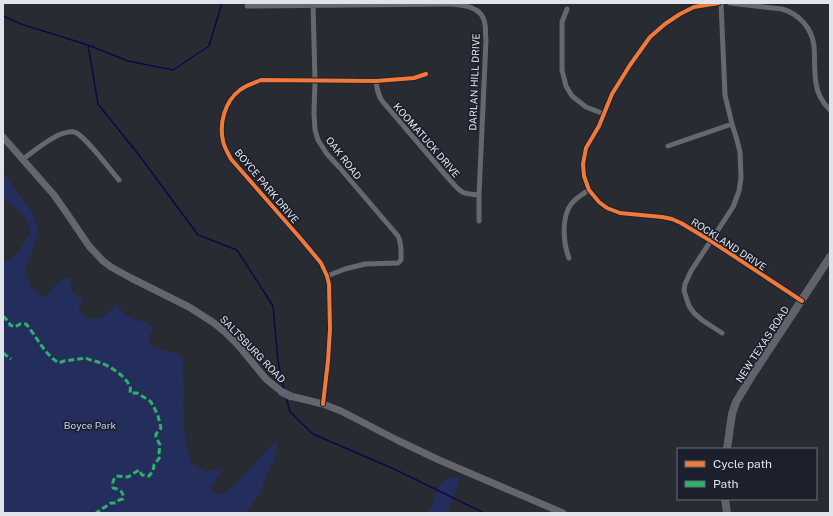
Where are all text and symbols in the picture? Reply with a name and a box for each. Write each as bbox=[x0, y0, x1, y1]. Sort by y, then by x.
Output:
street label: DARLAN HILL DRIVE bbox=[466, 33, 482, 131]
street label: KOOMATUCK DRIVE bbox=[391, 100, 463, 180]
street label: OAK ROAD bbox=[324, 134, 364, 182]
street label: BOYCE PARK DRIVE bbox=[232, 146, 302, 226]
street label: ROCKLAND DRIVE bbox=[689, 215, 769, 273]
street label: NEW TEXAS ROAD bbox=[733, 303, 791, 384]
street label: SALTSBURG ROAD bbox=[218, 313, 288, 385]
park label: Boyce Park bbox=[64, 419, 117, 431]
legend bbox=[677, 448, 817, 500]
text: Cycle path bbox=[713, 457, 772, 471]
text: Path bbox=[713, 477, 739, 491]

